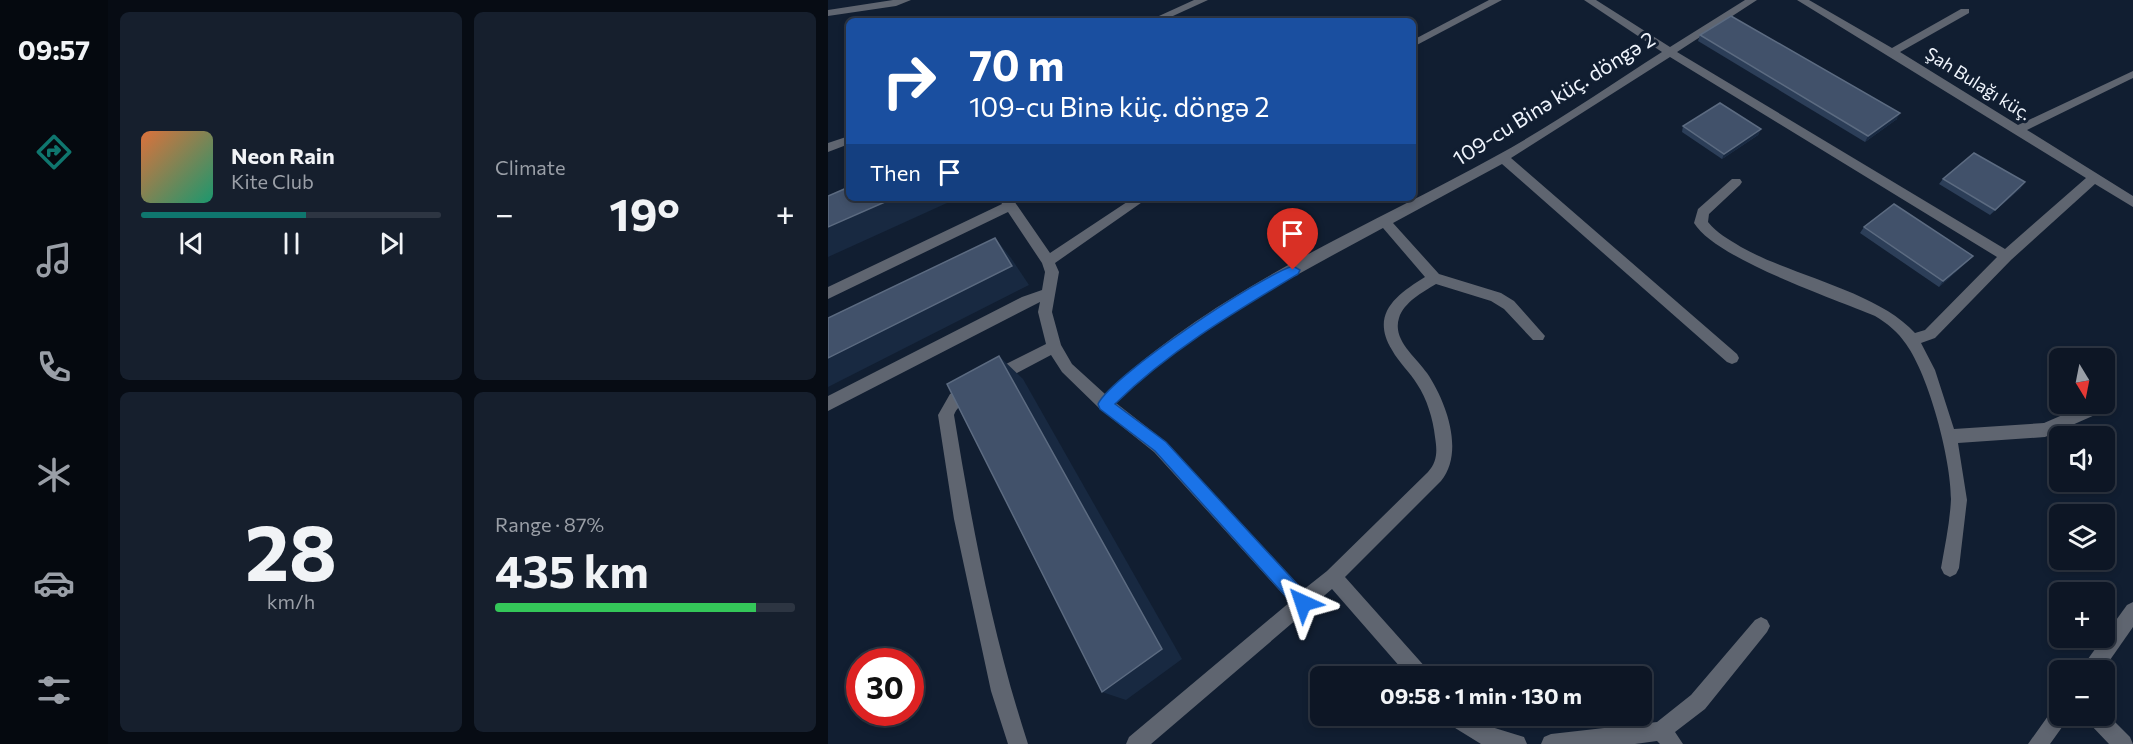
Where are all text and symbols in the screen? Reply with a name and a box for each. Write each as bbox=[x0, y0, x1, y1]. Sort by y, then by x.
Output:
street label: 109-cu Binə küç. döngə 2 bbox=[1447, 25, 1659, 170]
text: 09:57 bbox=[18, 33, 90, 66]
text: 70 m bbox=[969, 38, 1064, 90]
icon: right bbox=[870, 42, 948, 120]
street label: Şah Bulağı küç. bbox=[1922, 42, 2035, 124]
text: 109-cu Binə küç. döngə 2 bbox=[969, 90, 1269, 123]
icon: directions bbox=[33, 131, 75, 173]
text: Neon Rain bbox=[231, 142, 335, 169]
text: Climate bbox=[495, 155, 565, 179]
icon: arrive bbox=[933, 156, 966, 189]
text: Then bbox=[870, 159, 921, 186]
text: Kite Club bbox=[231, 169, 314, 193]
text: 19° bbox=[609, 185, 680, 240]
text: − bbox=[495, 192, 514, 233]
text: + bbox=[776, 192, 795, 233]
pin bbox=[1267, 208, 1318, 270]
icon: arrive bbox=[1276, 217, 1309, 250]
icon: previous bbox=[175, 227, 208, 260]
icon: pause bbox=[275, 227, 308, 260]
icon: next bbox=[375, 227, 408, 260]
icon: music bbox=[33, 239, 75, 281]
icon: phone bbox=[33, 346, 75, 388]
north arrow bbox=[2049, 348, 2115, 414]
map controls bbox=[2049, 348, 2115, 726]
button: sound bbox=[2049, 426, 2115, 492]
icon: climate bbox=[33, 454, 75, 496]
text: 28 bbox=[245, 502, 337, 597]
button: layers bbox=[2049, 504, 2115, 570]
text: Range · 87% bbox=[495, 512, 604, 536]
text: 435 km bbox=[495, 542, 649, 597]
icon: car bbox=[33, 562, 75, 604]
position arrow bbox=[1271, 571, 1335, 635]
button: + bbox=[2049, 582, 2115, 648]
text: km/h bbox=[267, 589, 315, 613]
speed limit sign: 30 bbox=[846, 648, 924, 726]
button: − bbox=[2049, 660, 2115, 726]
icon: filters bbox=[33, 669, 75, 711]
text: 09:58 · 1 min · 130 m bbox=[1380, 682, 1582, 709]

